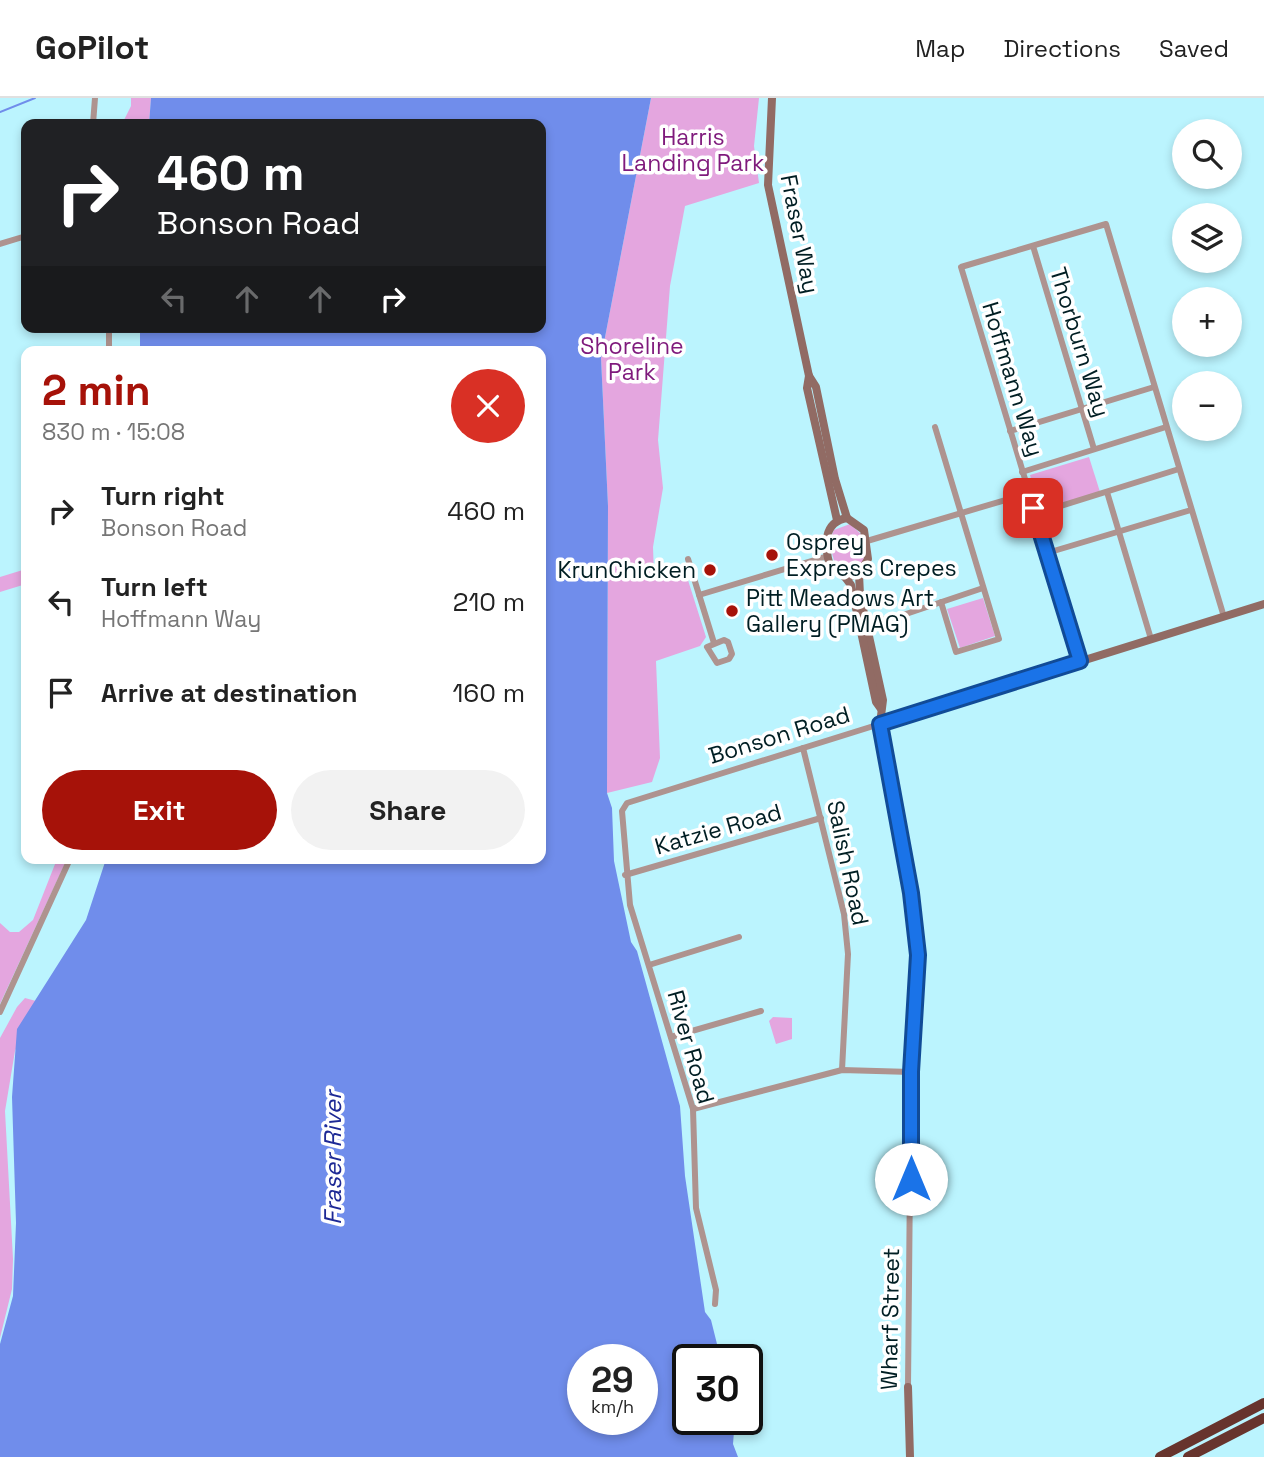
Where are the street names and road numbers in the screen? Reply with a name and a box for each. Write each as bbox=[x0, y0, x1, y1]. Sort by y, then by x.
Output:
street label: Fraser Way bbox=[774, 172, 826, 296]
street label: Thorburn Way bbox=[1043, 264, 1117, 420]
street label: Hoffmann Way bbox=[975, 298, 1051, 460]
street label: Bonson Road bbox=[705, 699, 853, 771]
street label: Katzie Road bbox=[651, 797, 785, 861]
street label: Salish Road bbox=[820, 798, 876, 928]
street label: River Road bbox=[660, 987, 722, 1107]
street label: Wharf Street bbox=[874, 1248, 906, 1390]

